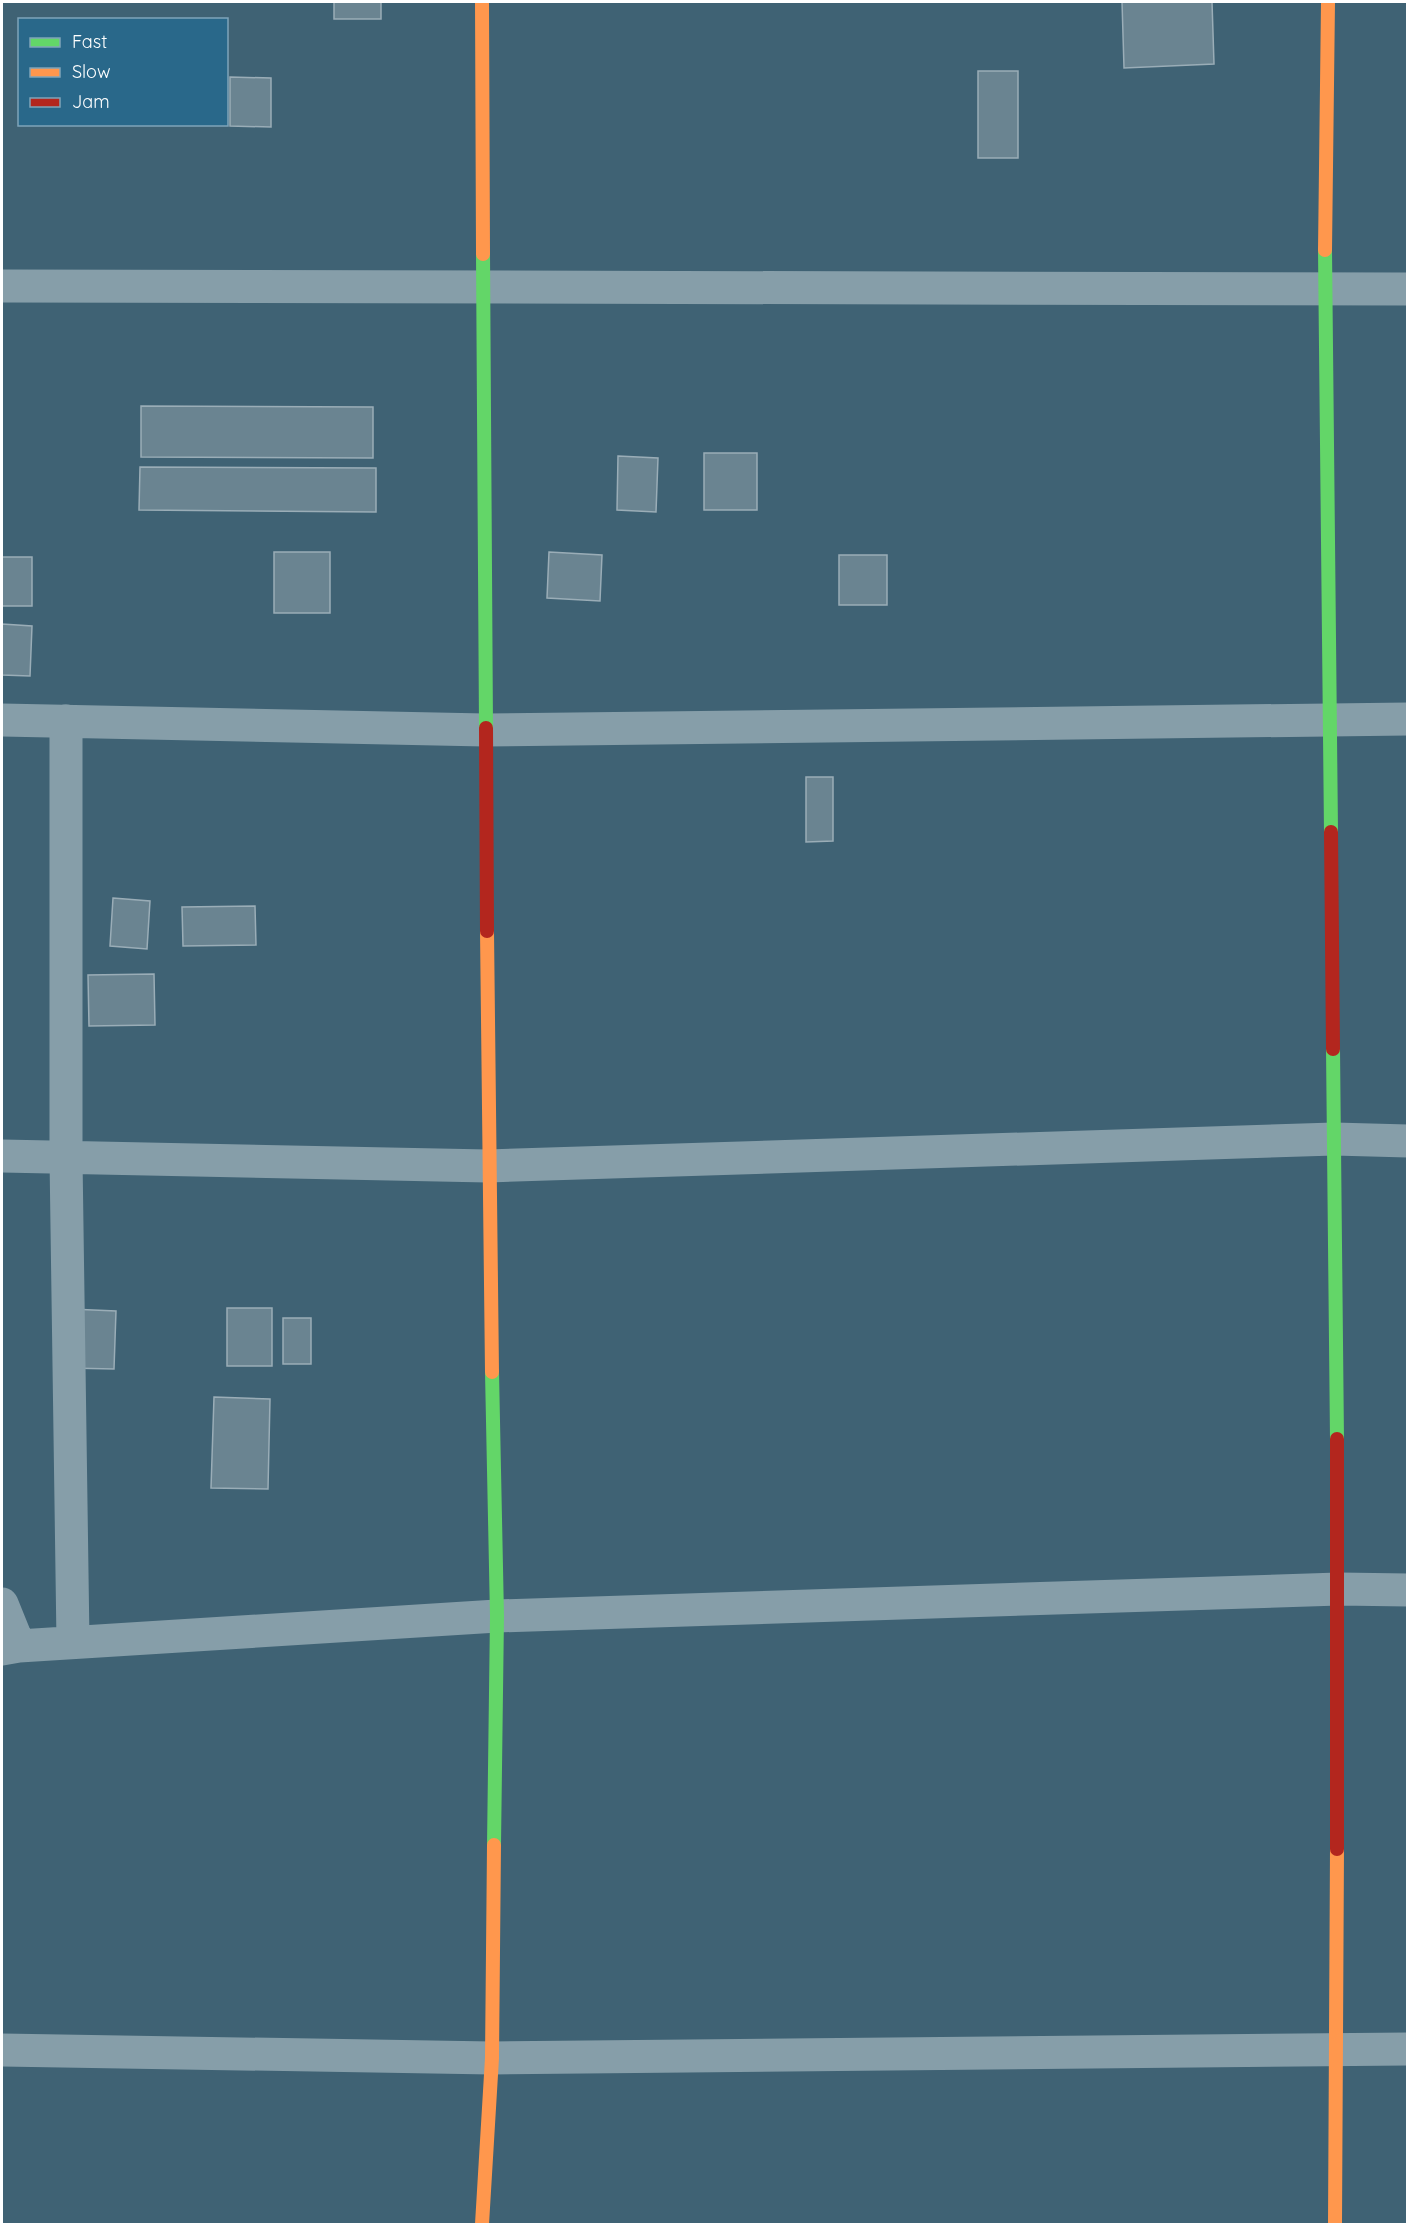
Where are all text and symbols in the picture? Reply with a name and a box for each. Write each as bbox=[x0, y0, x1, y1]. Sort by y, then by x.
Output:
legend bbox=[18, 18, 228, 126]
text: Fast bbox=[72, 30, 107, 53]
text: Slow bbox=[72, 60, 110, 83]
text: Jam bbox=[72, 90, 110, 113]

